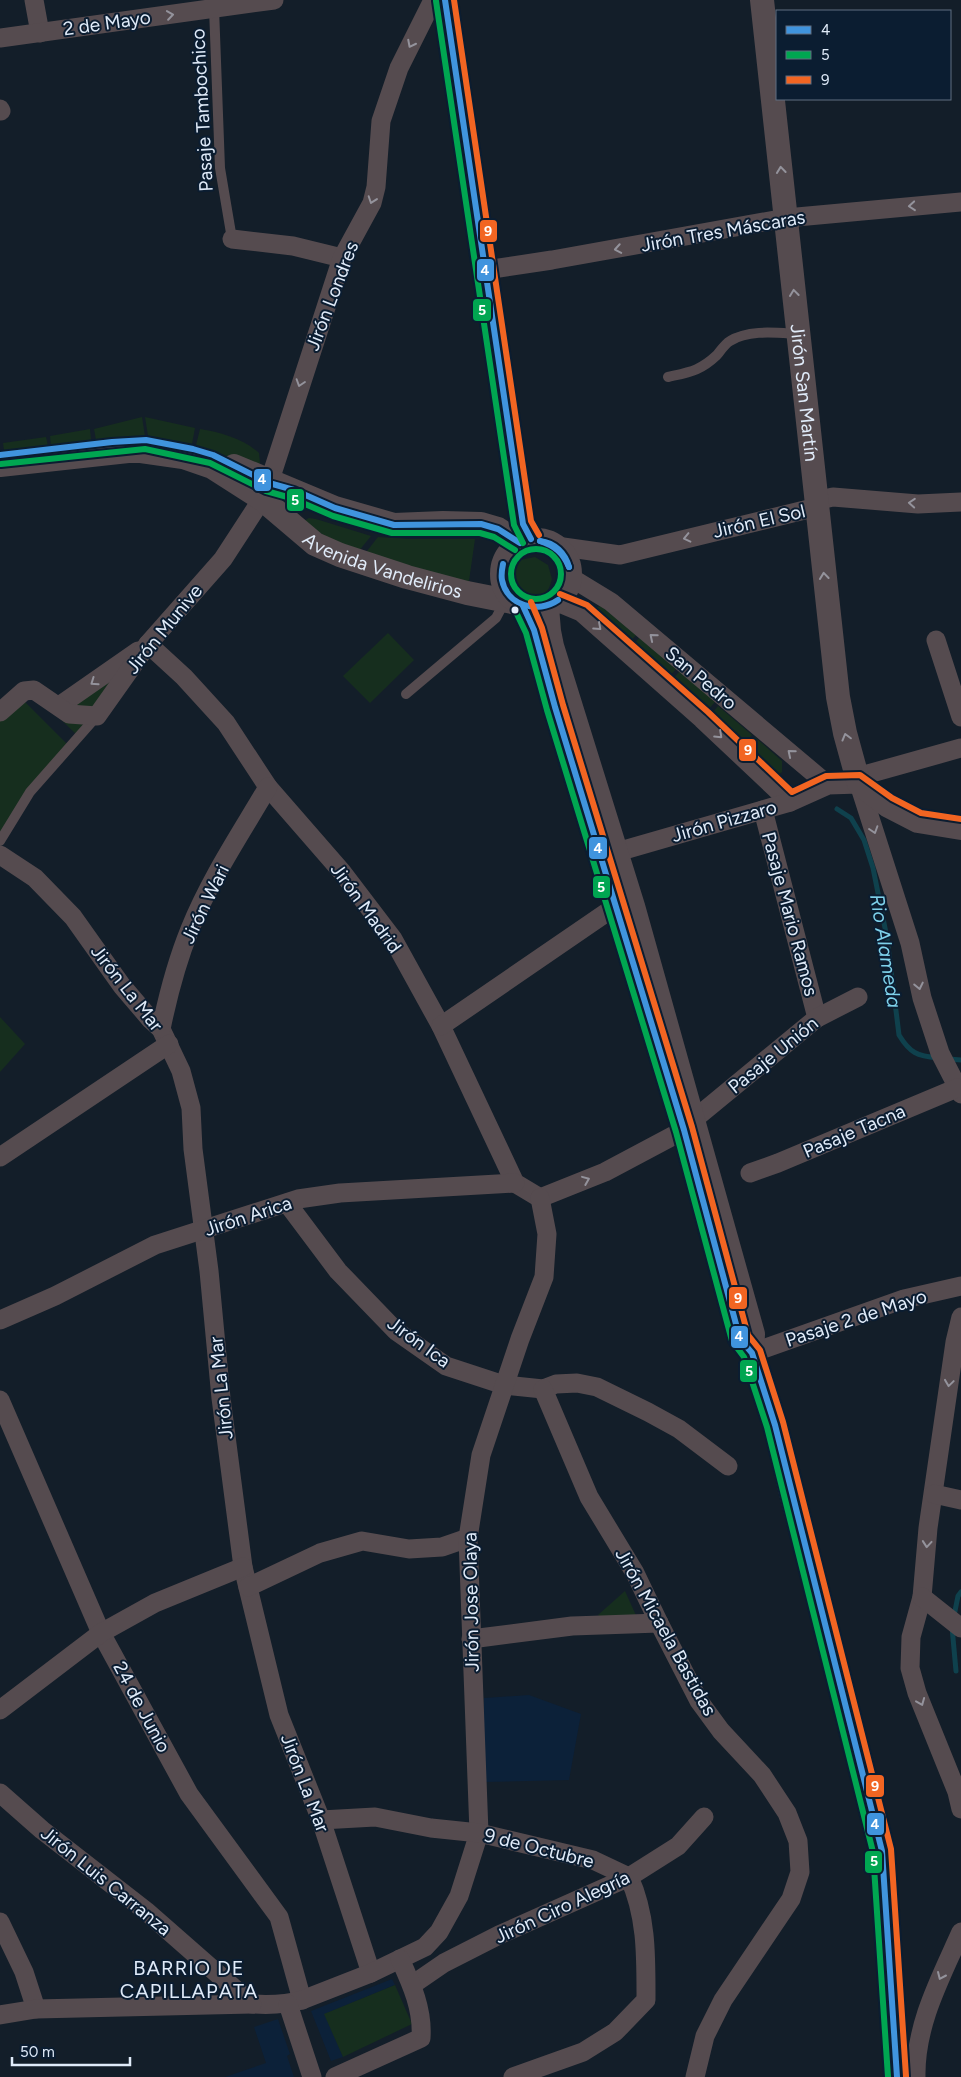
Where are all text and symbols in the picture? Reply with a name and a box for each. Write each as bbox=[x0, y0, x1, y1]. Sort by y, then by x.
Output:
street label: 2 de Mayo bbox=[62, 5, 152, 41]
one-way arrow bbox=[165, 10, 174, 20]
legend bbox=[776, 10, 951, 100]
text: 4 bbox=[821, 21, 830, 39]
street label: Pasaje Tambochico bbox=[186, 28, 218, 192]
one-way arrow bbox=[407, 38, 417, 47]
text: 5 bbox=[821, 46, 830, 64]
text: 9 bbox=[821, 71, 830, 89]
one-way arrow bbox=[776, 165, 787, 173]
one-way arrow bbox=[368, 195, 378, 203]
one-way arrow bbox=[908, 201, 916, 212]
street label: Jirón Tres Máscaras bbox=[639, 205, 807, 257]
line badge: 9 bbox=[479, 219, 498, 243]
text: 9 bbox=[484, 223, 492, 240]
street label: Jirón Londres bbox=[301, 238, 363, 354]
one-way arrow bbox=[613, 243, 622, 253]
line badge: 4 bbox=[476, 258, 495, 282]
text: 4 bbox=[481, 262, 490, 279]
one-way arrow bbox=[789, 288, 800, 296]
line badge: 5 bbox=[472, 298, 492, 322]
text: 5 bbox=[478, 302, 486, 319]
street label: Jirón San Martín bbox=[786, 323, 824, 463]
one-way arrow bbox=[296, 378, 306, 387]
line badge: 4 bbox=[253, 468, 272, 492]
text: 4 bbox=[258, 471, 267, 488]
line badge: 5 bbox=[286, 488, 305, 512]
text: 5 bbox=[291, 492, 299, 509]
one-way arrow bbox=[908, 498, 916, 509]
street label: Jirón El Sol bbox=[711, 499, 807, 543]
street label: Avenida Vandelirios bbox=[298, 527, 465, 603]
one-way arrow bbox=[683, 532, 692, 543]
one-way arrow bbox=[819, 572, 830, 580]
street label: Jirón Munive bbox=[121, 580, 207, 678]
unlabelled marker bbox=[510, 605, 520, 615]
one-way arrow bbox=[592, 621, 601, 630]
one-way arrow bbox=[650, 634, 659, 643]
street label: San Pedro bbox=[661, 641, 741, 715]
one-way arrow bbox=[90, 676, 100, 685]
one-way arrow bbox=[713, 729, 722, 738]
one-way arrow bbox=[841, 733, 852, 741]
line badge: 9 bbox=[738, 738, 757, 762]
text: 9 bbox=[744, 742, 752, 759]
one-way arrow bbox=[788, 751, 797, 759]
street label: Jirón Pizzaro bbox=[669, 795, 779, 847]
one-way arrow bbox=[869, 826, 879, 834]
street label: Pasaje Mario Ramos bbox=[757, 829, 823, 999]
line badge: 4 bbox=[588, 836, 608, 860]
text: 4 bbox=[594, 840, 603, 857]
street label: Jirón Madrid bbox=[326, 858, 406, 958]
street label: Jirón Wari bbox=[176, 861, 234, 947]
line badge: 5 bbox=[592, 875, 611, 899]
text: 5 bbox=[597, 879, 605, 896]
water label: Rio Alameda bbox=[865, 892, 907, 1010]
street label: Jirón La Mar bbox=[86, 940, 168, 1036]
one-way arrow bbox=[914, 982, 924, 991]
street label: Pasaje Unión bbox=[723, 1012, 823, 1098]
street label: Pasaje Tacna bbox=[799, 1099, 909, 1163]
one-way arrow bbox=[581, 1175, 589, 1185]
street label: Jirón Arica bbox=[201, 1191, 295, 1241]
street label: Pasaje 2 de Mayo bbox=[782, 1284, 930, 1352]
line badge: 9 bbox=[728, 1286, 748, 1310]
text: 9 bbox=[734, 1290, 742, 1307]
street label: Jirón Ica bbox=[383, 1312, 455, 1372]
line badge: 4 bbox=[730, 1325, 749, 1349]
text: 4 bbox=[735, 1328, 744, 1345]
street label: Jirón La Mar bbox=[204, 1335, 238, 1441]
line badge: 5 bbox=[739, 1359, 758, 1383]
text: 5 bbox=[745, 1363, 753, 1380]
one-way arrow bbox=[945, 1378, 955, 1387]
street label: Jirón Jose Olaya bbox=[458, 1532, 484, 1672]
one-way arrow bbox=[922, 1540, 933, 1548]
street label: Jirón Micaela Bastidas bbox=[610, 1544, 722, 1720]
street label: 24 de Junio bbox=[108, 1658, 176, 1756]
one-way arrow bbox=[915, 1698, 925, 1706]
street label: Jirón La Mar bbox=[276, 1731, 334, 1836]
line badge: 9 bbox=[865, 1774, 885, 1798]
text: 9 bbox=[871, 1778, 879, 1795]
line badge: 4 bbox=[866, 1812, 885, 1836]
text: 4 bbox=[871, 1816, 880, 1833]
street label: Jirón Luis Carranza bbox=[36, 1821, 176, 1941]
street label: 9 de Octubre bbox=[482, 1823, 596, 1873]
line badge: 5 bbox=[864, 1850, 883, 1874]
text: 5 bbox=[870, 1853, 878, 1870]
street label: Jirón Ciro Alegría bbox=[491, 1866, 633, 1948]
district label: BARRIO DE CAPILLAPATA bbox=[120, 1956, 258, 2003]
one-way arrow bbox=[937, 1971, 948, 1980]
scale bar bbox=[12, 2034, 130, 2066]
text: 50 m bbox=[20, 2043, 55, 2061]

